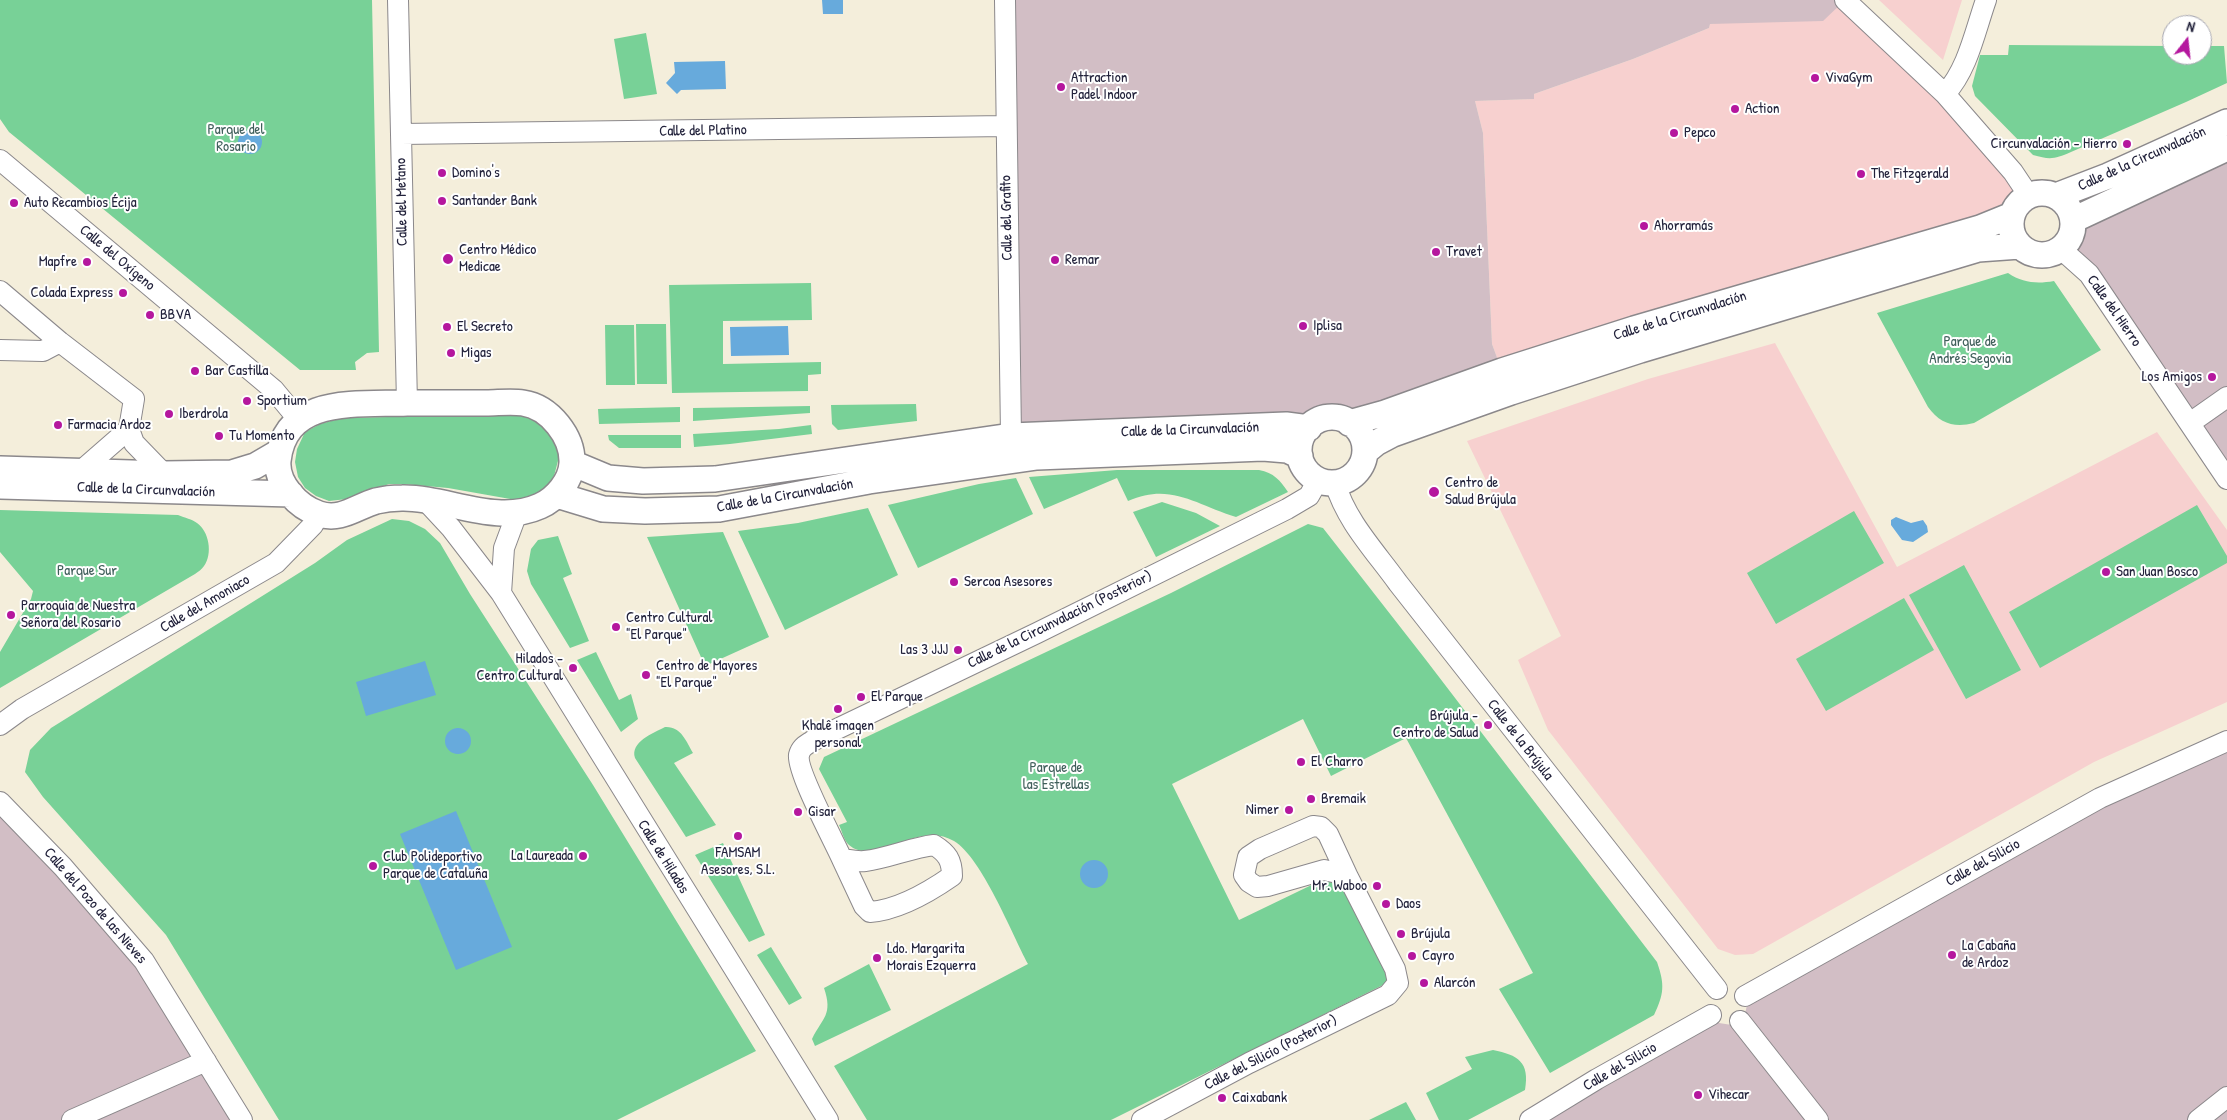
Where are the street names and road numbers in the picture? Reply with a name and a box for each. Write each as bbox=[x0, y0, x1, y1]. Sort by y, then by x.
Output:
street label: Calle del Platino bbox=[659, 121, 747, 141]
street label: Calle de la Circunvalación bbox=[2075, 123, 2209, 195]
street label: Calle del Metano bbox=[392, 158, 412, 246]
street label: Calle del Grafito bbox=[997, 175, 1017, 261]
street label: Calle del Oxígeno bbox=[76, 221, 158, 295]
street label: Calle del Hierro bbox=[2083, 272, 2145, 350]
street label: Calle de la Circunvalación bbox=[1611, 287, 1749, 345]
street label: Calle de la Circunvalación bbox=[1121, 419, 1259, 441]
street label: Calle de la Circunvalación bbox=[715, 475, 855, 517]
street label: Calle de la Circunvalación bbox=[77, 479, 215, 501]
street label: Calle de la Circunvalación (Posterior) bbox=[965, 567, 1155, 673]
street label: Calle del Amoniaco bbox=[157, 571, 253, 637]
street label: Calle de la Brújula bbox=[1483, 696, 1557, 784]
street label: Calle de Hilados bbox=[633, 817, 693, 897]
street label: Calle del Silicio bbox=[1943, 835, 2023, 891]
street label: Calle del Pozo de las Nieves bbox=[40, 844, 150, 968]
street label: Calle del Silicio (Posterior) bbox=[1201, 1012, 1341, 1094]
street label: Calle del Silicio bbox=[1580, 1039, 1660, 1095]

